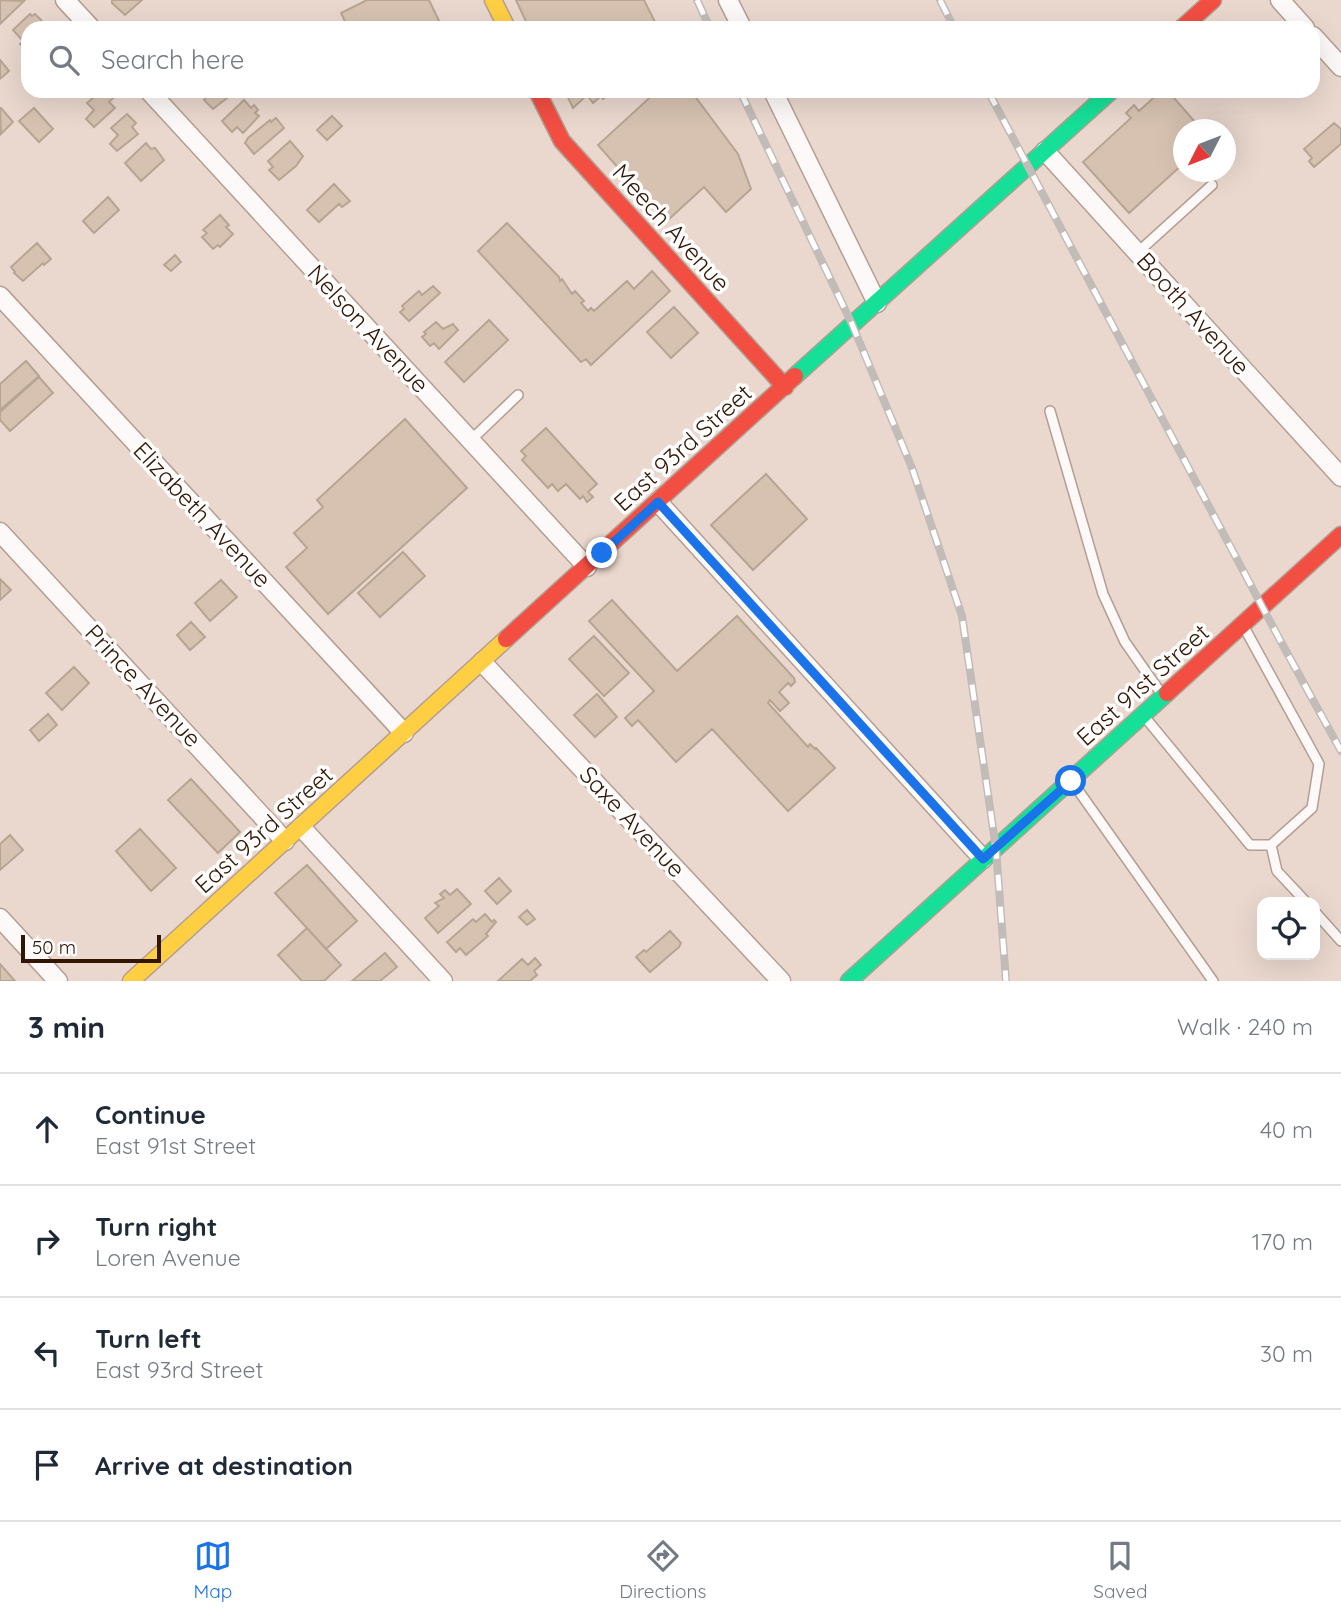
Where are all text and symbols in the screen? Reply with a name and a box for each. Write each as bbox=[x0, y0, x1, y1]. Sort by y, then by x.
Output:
search box bbox=[21, 21, 1320, 98]
icon: search bbox=[45, 41, 83, 79]
text: Search here bbox=[101, 43, 245, 76]
north arrow bbox=[1173, 119, 1236, 182]
street label: Meech Avenue bbox=[607, 157, 737, 297]
street label: Booth Avenue bbox=[1131, 246, 1257, 381]
street label: Nelson Avenue bbox=[302, 258, 436, 399]
street label: East 93rd Street bbox=[607, 377, 758, 517]
street label: Elizabeth Avenue bbox=[127, 435, 278, 594]
route end bbox=[586, 537, 617, 568]
street label: East 91st Street bbox=[1070, 617, 1215, 752]
street label: Prince Avenue bbox=[79, 618, 208, 753]
street label: East 93rd Street bbox=[188, 759, 339, 899]
street label: Saxe Avenue bbox=[573, 759, 692, 883]
route start bbox=[1055, 765, 1086, 796]
map controls bbox=[1257, 897, 1320, 960]
button: locate bbox=[1257, 897, 1320, 960]
scale bar bbox=[21, 932, 161, 964]
text: 50 m bbox=[32, 935, 76, 959]
text: 3 min bbox=[28, 1008, 105, 1046]
text: Walk · 240 m bbox=[1177, 1012, 1313, 1041]
text: Continue bbox=[95, 1098, 206, 1131]
icon: ahead bbox=[28, 1110, 66, 1148]
text: 40 m bbox=[1260, 1115, 1313, 1144]
text: East 91st Street bbox=[95, 1131, 256, 1160]
text: Turn right bbox=[95, 1210, 217, 1243]
icon: right bbox=[28, 1222, 66, 1260]
text: 170 m bbox=[1252, 1227, 1313, 1256]
text: Loren Avenue bbox=[95, 1243, 241, 1272]
text: Turn left bbox=[95, 1322, 202, 1355]
icon: left bbox=[28, 1334, 66, 1372]
text: 30 m bbox=[1260, 1339, 1313, 1368]
text: East 93rd Street bbox=[95, 1355, 263, 1384]
icon: arrive bbox=[28, 1446, 66, 1484]
text: Arrive at destination bbox=[95, 1449, 353, 1482]
tab: Map bbox=[194, 1537, 232, 1603]
tab: Directions bbox=[619, 1537, 706, 1603]
tab: Saved bbox=[1093, 1537, 1148, 1603]

